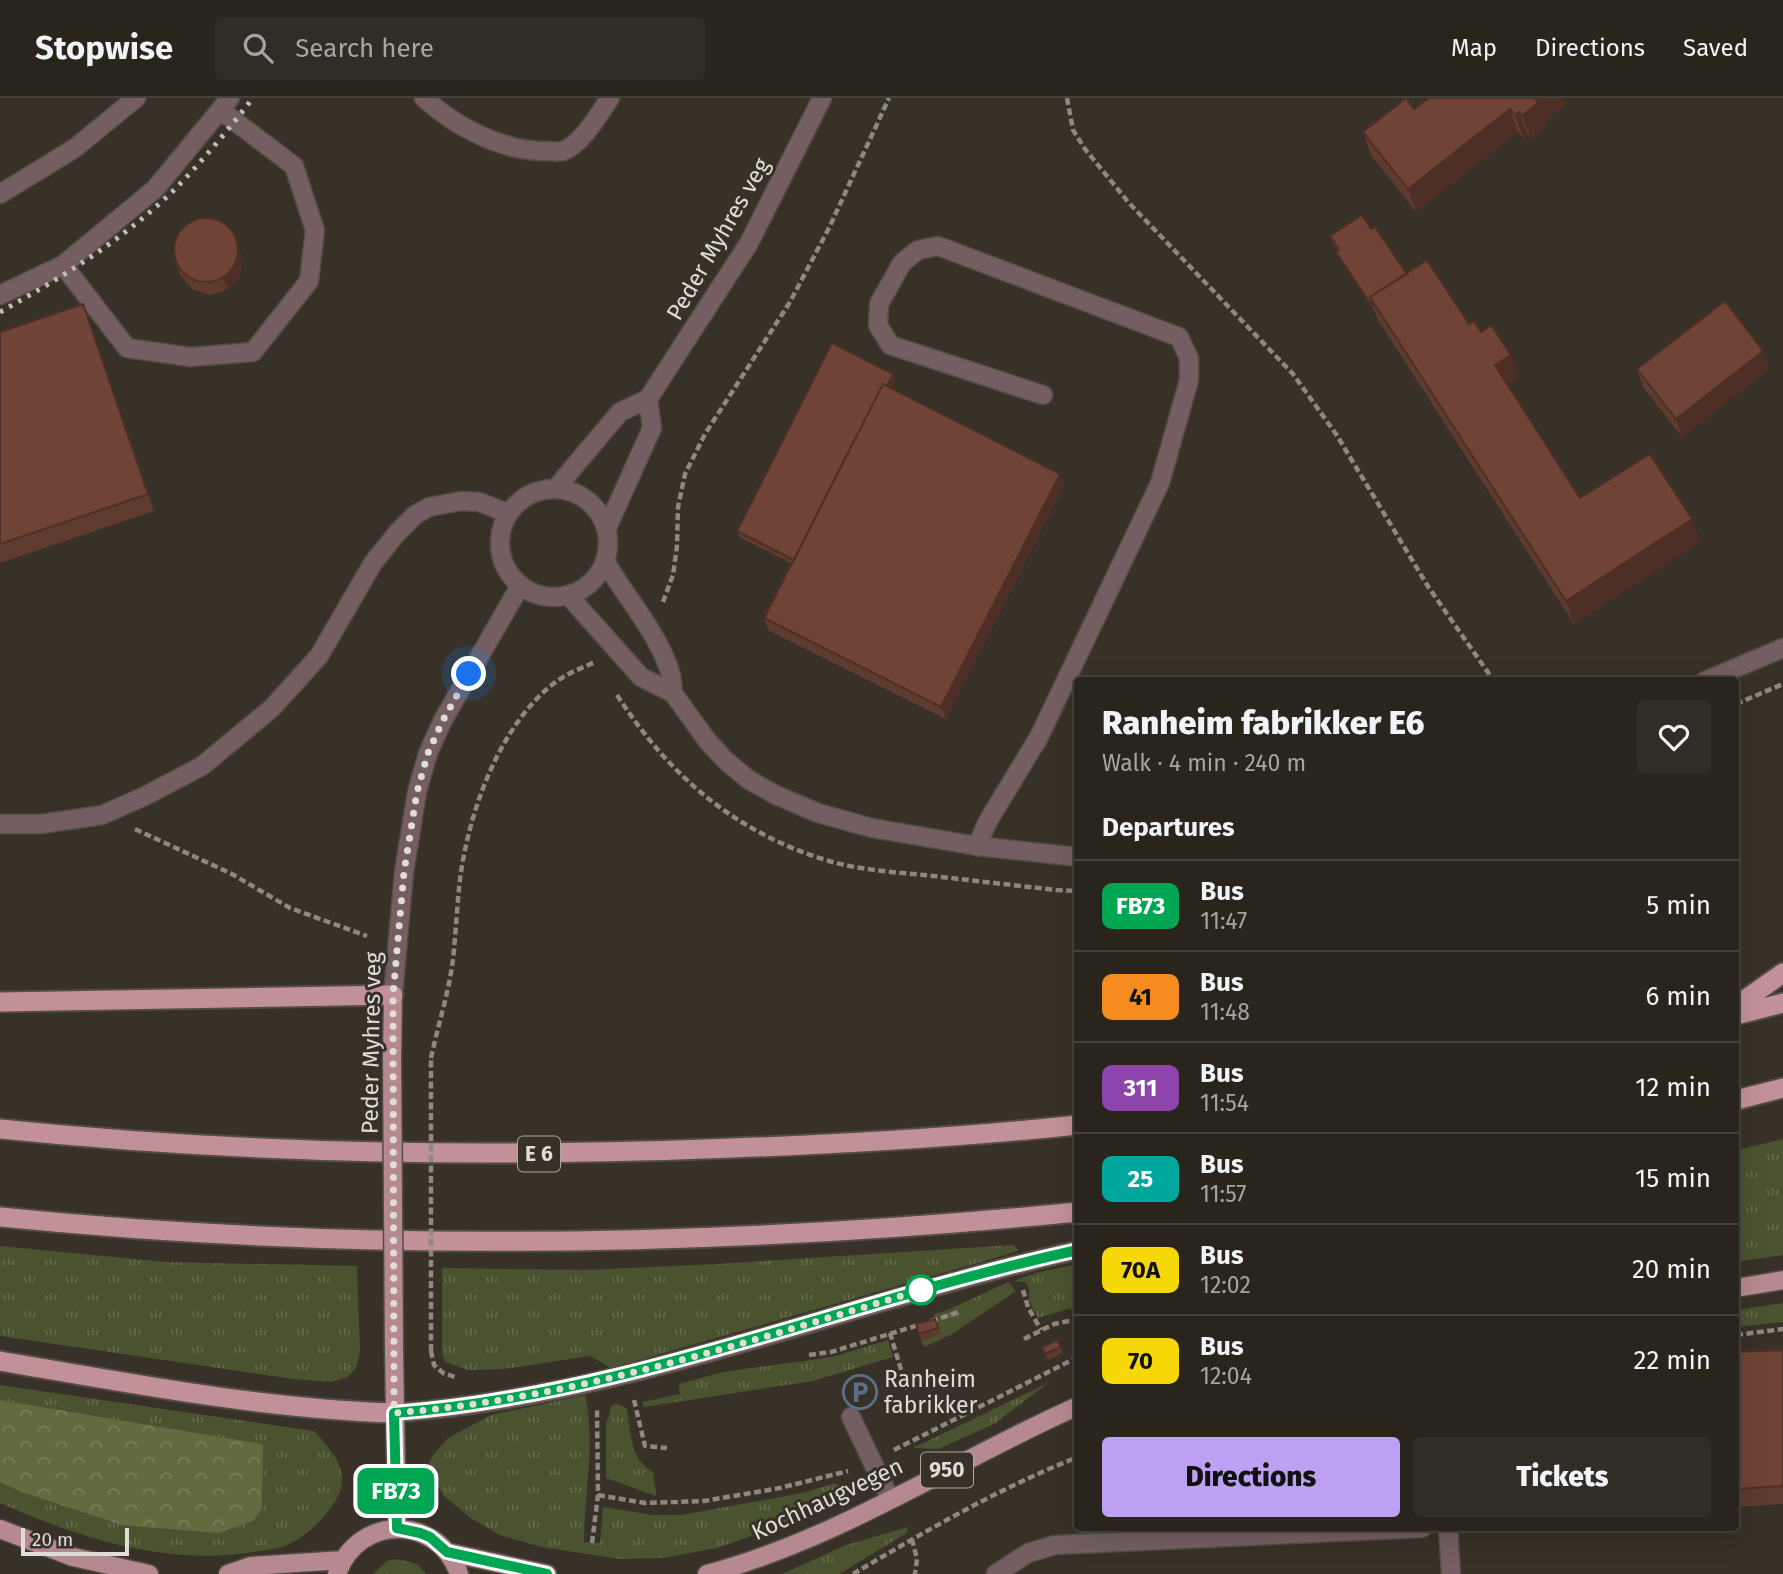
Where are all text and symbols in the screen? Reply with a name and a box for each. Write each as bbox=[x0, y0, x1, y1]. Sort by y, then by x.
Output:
search box bbox=[215, 17, 705, 80]
text: Stopwise bbox=[35, 28, 173, 68]
icon: search bbox=[239, 29, 277, 67]
text: Search here bbox=[295, 33, 434, 64]
text: Map bbox=[1451, 34, 1497, 62]
text: Directions bbox=[1535, 34, 1645, 62]
text: Saved bbox=[1683, 34, 1748, 62]
street label: Peder Myhres veg bbox=[660, 153, 776, 325]
your location bbox=[451, 656, 486, 691]
button: heart bbox=[1637, 700, 1711, 774]
text: Ranheim fabrikker E6 bbox=[1102, 703, 1425, 743]
text: Walk · 4 min · 240 m bbox=[1102, 749, 1306, 777]
text: Departures bbox=[1102, 812, 1235, 843]
text: Bus bbox=[1200, 876, 1244, 907]
text: 5 min bbox=[1646, 890, 1711, 921]
text: FB73 bbox=[1116, 892, 1165, 920]
text: 11:47 bbox=[1200, 907, 1247, 935]
street label: Peder Myhres veg bbox=[355, 952, 387, 1134]
text: Bus bbox=[1200, 967, 1243, 998]
text: 6 min bbox=[1645, 981, 1711, 1012]
text: 41 bbox=[1129, 983, 1152, 1011]
text: 11:48 bbox=[1200, 998, 1250, 1026]
text: Bus bbox=[1200, 1058, 1243, 1089]
text: 12 min bbox=[1635, 1072, 1711, 1103]
text: 311 bbox=[1124, 1074, 1157, 1102]
text: 11:54 bbox=[1200, 1089, 1249, 1117]
road number: E 6 bbox=[518, 1136, 560, 1172]
text: Bus bbox=[1200, 1149, 1243, 1180]
text: 15 min bbox=[1635, 1163, 1711, 1194]
text: 25 bbox=[1128, 1165, 1153, 1193]
text: 11:57 bbox=[1200, 1180, 1246, 1208]
text: Bus bbox=[1200, 1240, 1243, 1271]
text: 20 min bbox=[1632, 1254, 1711, 1285]
text: 70A bbox=[1121, 1256, 1160, 1284]
text: 12:02 bbox=[1200, 1271, 1251, 1299]
unlabelled marker bbox=[906, 1275, 936, 1305]
text: Bus bbox=[1200, 1331, 1243, 1362]
text: 22 min bbox=[1634, 1345, 1711, 1376]
text: 70 bbox=[1128, 1347, 1153, 1375]
text: 12:04 bbox=[1200, 1362, 1252, 1390]
place label: Ranheim fabrikker bbox=[884, 1365, 978, 1419]
parking icon: Ranheim fabrikker bbox=[841, 1373, 879, 1411]
button: Directions bbox=[1102, 1437, 1400, 1517]
button: Tickets bbox=[1414, 1437, 1711, 1517]
street label: Kochhaugvegen bbox=[747, 1452, 907, 1546]
road number: 950 bbox=[921, 1452, 973, 1488]
line badge: FB73 bbox=[347, 1468, 445, 1514]
text: FB73 bbox=[371, 1477, 421, 1505]
scale bar bbox=[21, 1525, 130, 1557]
text: 20 m bbox=[32, 1528, 73, 1551]

